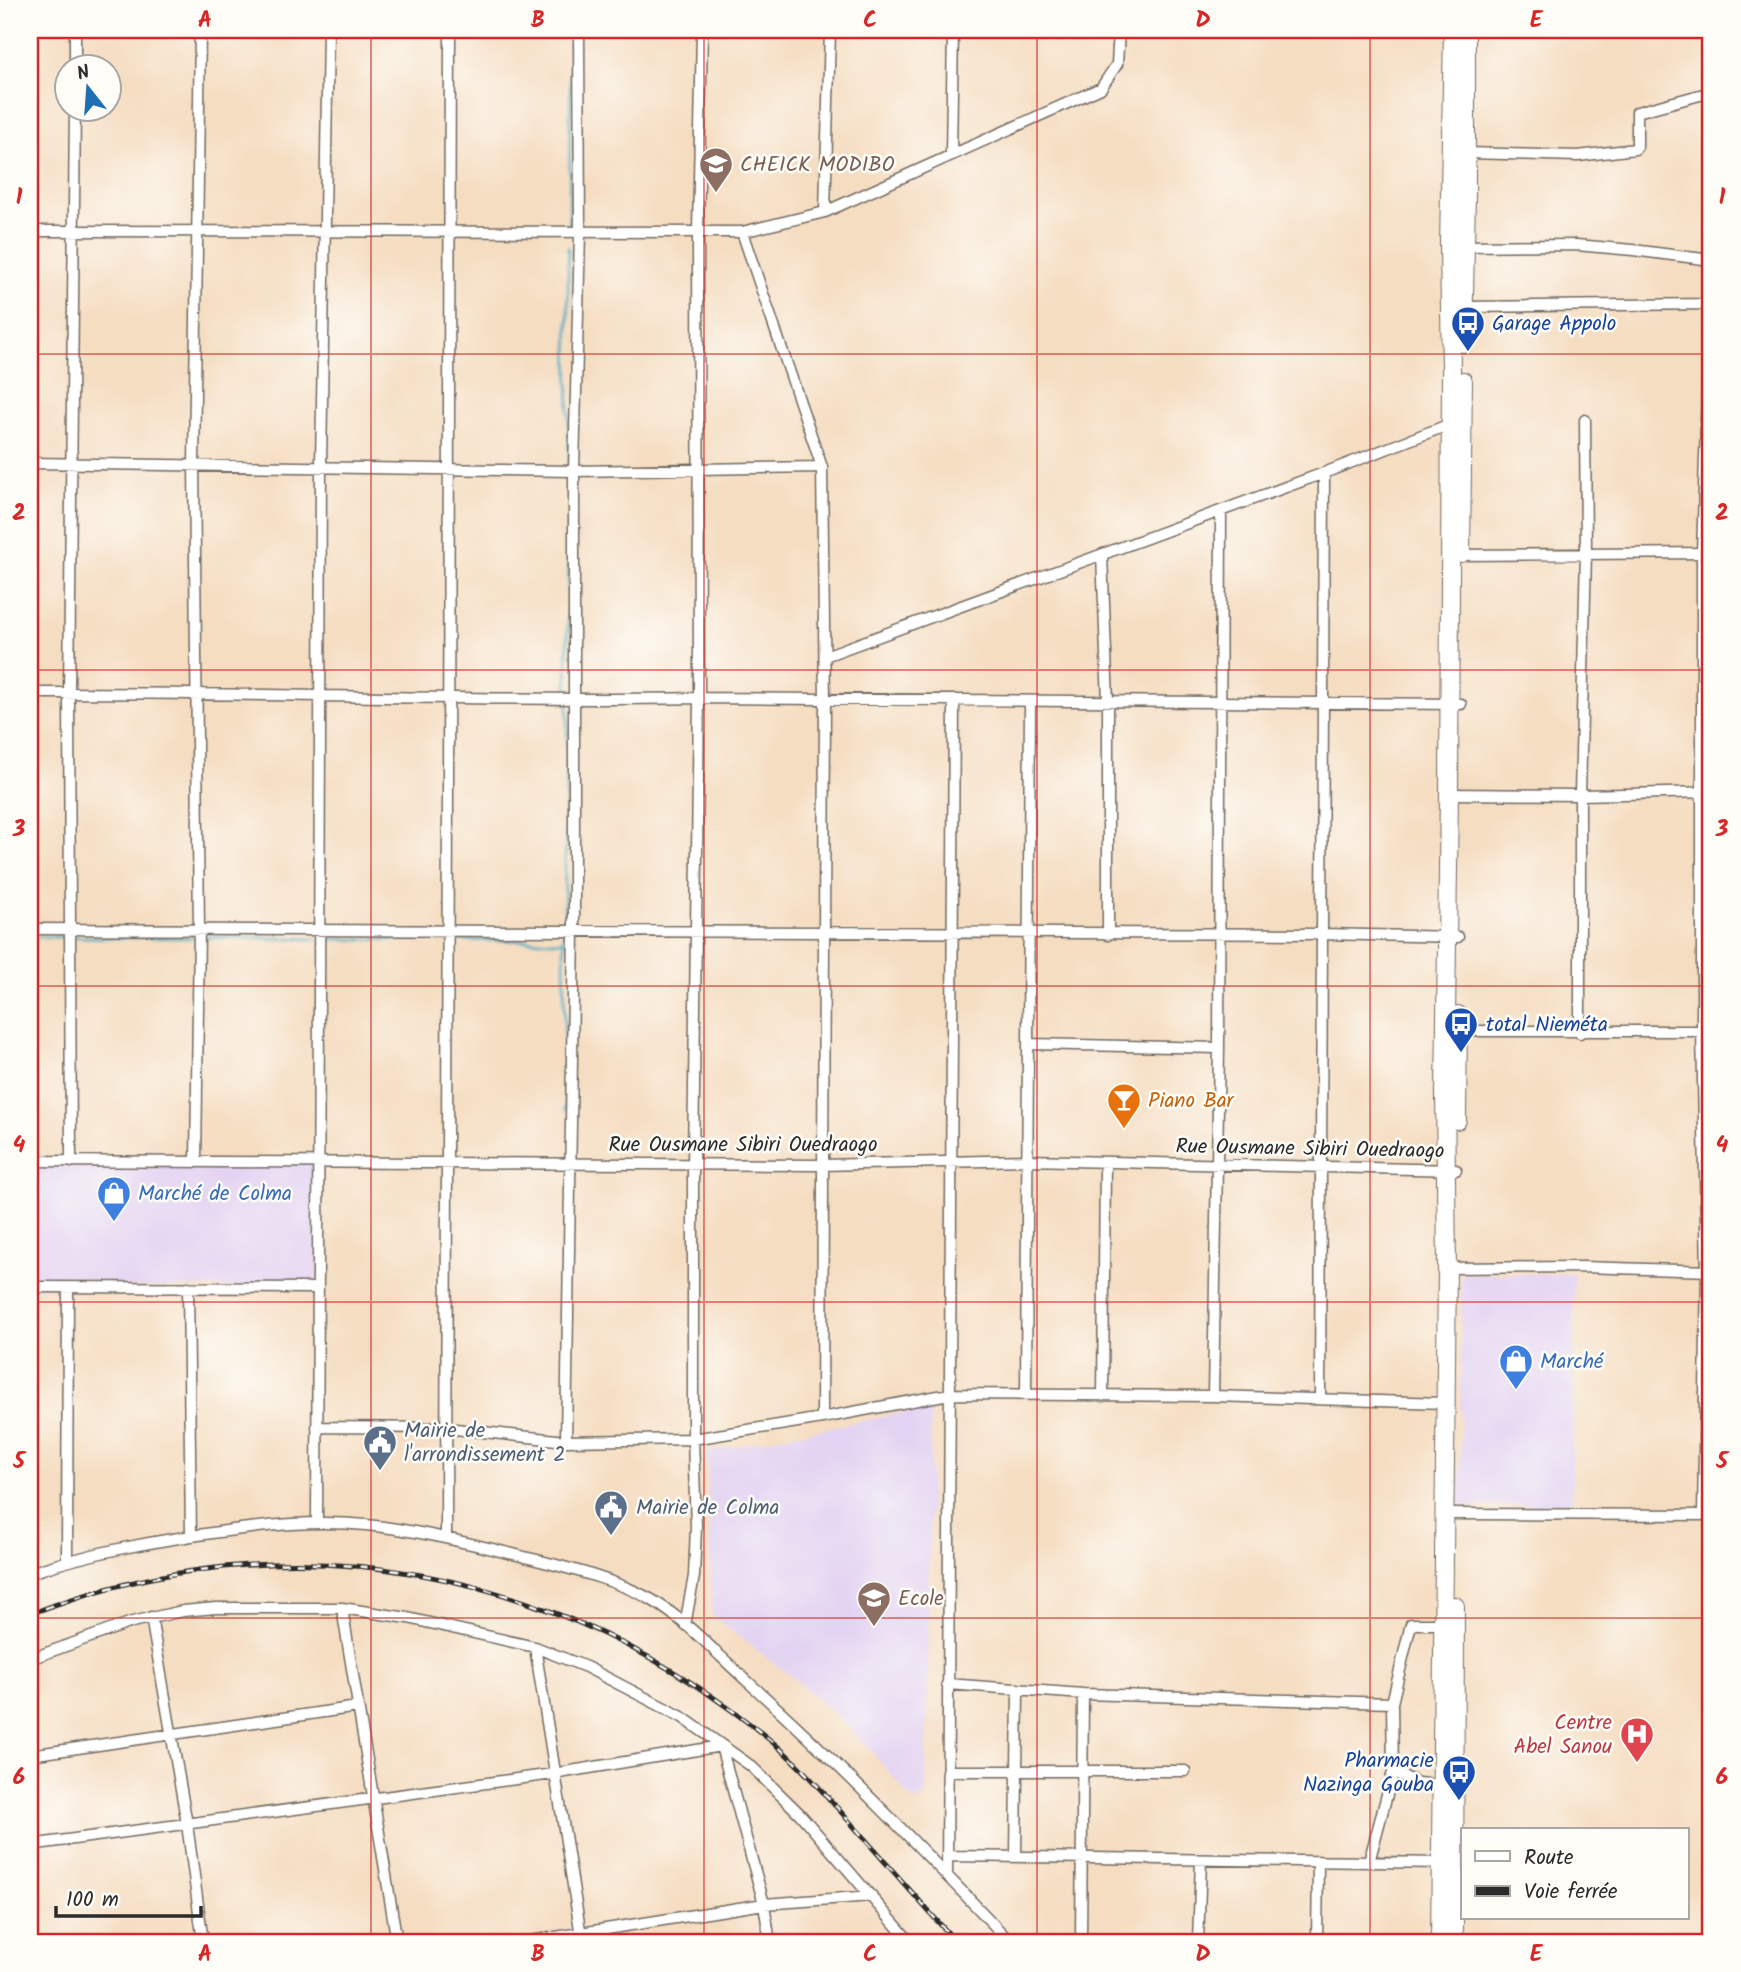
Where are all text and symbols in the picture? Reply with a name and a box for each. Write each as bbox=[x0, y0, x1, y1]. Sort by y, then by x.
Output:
text: A bbox=[198, 3, 212, 39]
text: B bbox=[531, 3, 545, 39]
text: C bbox=[863, 3, 877, 39]
text: D bbox=[1195, 3, 1211, 39]
text: E bbox=[1530, 3, 1544, 39]
north arrow bbox=[52, 52, 122, 122]
text: N bbox=[73, 58, 94, 90]
school or university icon: CHEICK MODIBO bbox=[697, 145, 735, 194]
place label: CHEICK MODIBO bbox=[740, 149, 895, 182]
text: 1 bbox=[16, 180, 23, 216]
text: 1 bbox=[1719, 180, 1726, 216]
bus stop icon: Garage Appolo bbox=[1449, 304, 1487, 353]
place label: Garage Appolo bbox=[1492, 308, 1616, 341]
text: 2 bbox=[12, 496, 26, 532]
text: 2 bbox=[1715, 496, 1729, 532]
text: 3 bbox=[12, 812, 26, 848]
text: 3 bbox=[1715, 812, 1729, 848]
bus stop icon: total Nieméta bbox=[1442, 1005, 1480, 1054]
place label: total Nieméta bbox=[1486, 1009, 1608, 1042]
bar icon: Piano Bar bbox=[1105, 1081, 1143, 1130]
place label: Piano Bar bbox=[1148, 1085, 1235, 1118]
text: 4 bbox=[13, 1128, 26, 1164]
text: 4 bbox=[1716, 1128, 1729, 1164]
street label: Rue Ousmane Sibiri Ouedraogo bbox=[608, 1129, 878, 1162]
street label: Rue Ousmane Sibiri Ouedraogo bbox=[1175, 1131, 1445, 1168]
shop icon: Marché de Colma bbox=[95, 1174, 133, 1223]
place label: Marché de Colma bbox=[138, 1178, 292, 1211]
shop icon: Marché bbox=[1497, 1342, 1535, 1391]
place label: Marché bbox=[1540, 1346, 1604, 1379]
place label: Mairie de l'arrondissement 2 bbox=[404, 1415, 566, 1472]
public building icon: Mairie de l'arrondissement 2 bbox=[361, 1423, 399, 1472]
text: 5 bbox=[12, 1444, 27, 1480]
text: 5 bbox=[1715, 1444, 1730, 1480]
public building icon: Mairie de Colma bbox=[592, 1488, 630, 1537]
place label: Mairie de Colma bbox=[636, 1492, 779, 1525]
school or university icon: Ecole bbox=[855, 1579, 893, 1628]
place label: Ecole bbox=[898, 1583, 944, 1616]
place label: Centre Abel Sanou bbox=[1513, 1707, 1613, 1764]
hospital icon: Centre Abel Sanou bbox=[1618, 1715, 1656, 1764]
place label: Pharmacie Nazinga Gouba bbox=[1303, 1745, 1435, 1802]
bus stop icon: Pharmacie Nazinga Gouba bbox=[1440, 1753, 1478, 1802]
text: 6 bbox=[13, 1760, 25, 1796]
text: 6 bbox=[1716, 1760, 1728, 1796]
legend bbox=[1461, 1828, 1688, 1920]
text: Route bbox=[1524, 1842, 1574, 1875]
scale bar bbox=[56, 1874, 201, 1918]
text: Voie ferrée bbox=[1524, 1876, 1618, 1909]
text: 100 m bbox=[66, 1884, 119, 1917]
text: A bbox=[198, 1937, 212, 1972]
text: B bbox=[531, 1937, 545, 1972]
text: C bbox=[863, 1937, 877, 1972]
text: D bbox=[1195, 1937, 1211, 1972]
text: E bbox=[1530, 1937, 1544, 1972]

